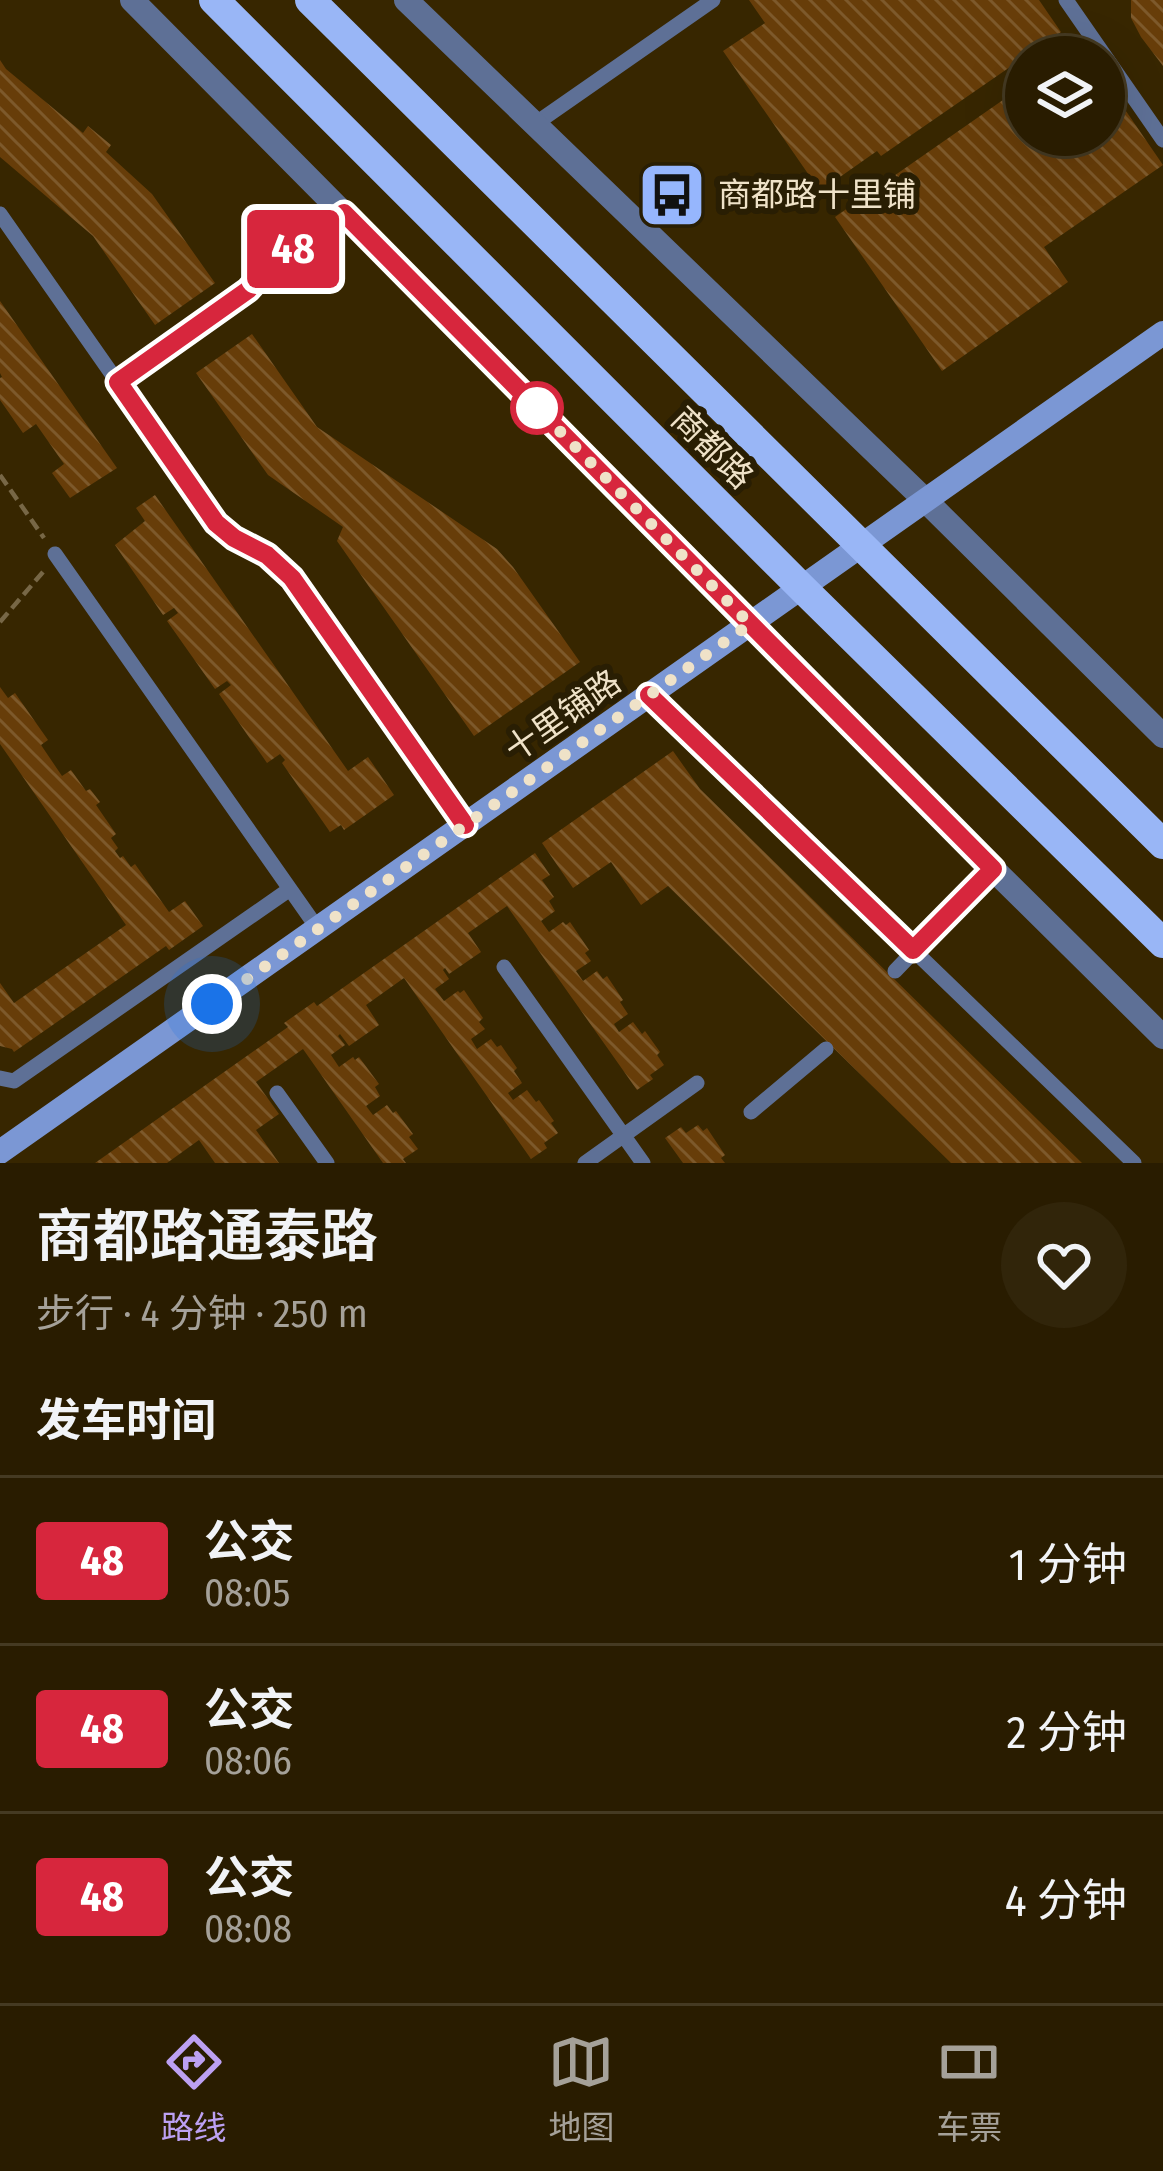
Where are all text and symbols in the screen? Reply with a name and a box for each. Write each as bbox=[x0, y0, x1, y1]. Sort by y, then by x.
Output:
map controls bbox=[1005, 36, 1125, 156]
button: layers bbox=[1005, 36, 1125, 156]
bus stop icon: 商都路十里铺 bbox=[637, 160, 707, 230]
place label: 商都路十里铺 bbox=[718, 175, 916, 215]
line badge: 48 bbox=[239, 210, 347, 288]
text: 48 bbox=[271, 224, 315, 274]
unlabelled marker bbox=[512, 383, 562, 433]
street label: 商都路 bbox=[663, 399, 761, 497]
street label: 十里铺路 bbox=[497, 662, 629, 770]
your location bbox=[182, 974, 242, 1034]
button: heart bbox=[1001, 1202, 1127, 1328]
text: 商都路通泰路 bbox=[36, 1203, 378, 1271]
text: 步行 · 4 分钟 · 250 m bbox=[36, 1291, 368, 1337]
text: 发车时间 bbox=[36, 1394, 216, 1448]
text: 公交 bbox=[204, 1515, 294, 1569]
text: 48 bbox=[80, 1536, 124, 1586]
text: 1 分钟 bbox=[1009, 1538, 1127, 1592]
text: 08:05 bbox=[204, 1570, 290, 1616]
text: 公交 bbox=[204, 1683, 294, 1737]
text: 48 bbox=[80, 1704, 124, 1754]
text: 2 分钟 bbox=[1007, 1706, 1127, 1760]
text: 08:06 bbox=[204, 1738, 292, 1784]
text: 公交 bbox=[204, 1851, 294, 1905]
text: 48 bbox=[80, 1872, 124, 1922]
text: 4 分钟 bbox=[1005, 1874, 1127, 1928]
text: 08:08 bbox=[204, 1906, 292, 1952]
tab: 路线 bbox=[161, 2029, 227, 2149]
tab: 地图 bbox=[548, 2029, 614, 2149]
tab: 车票 bbox=[936, 2029, 1002, 2149]

